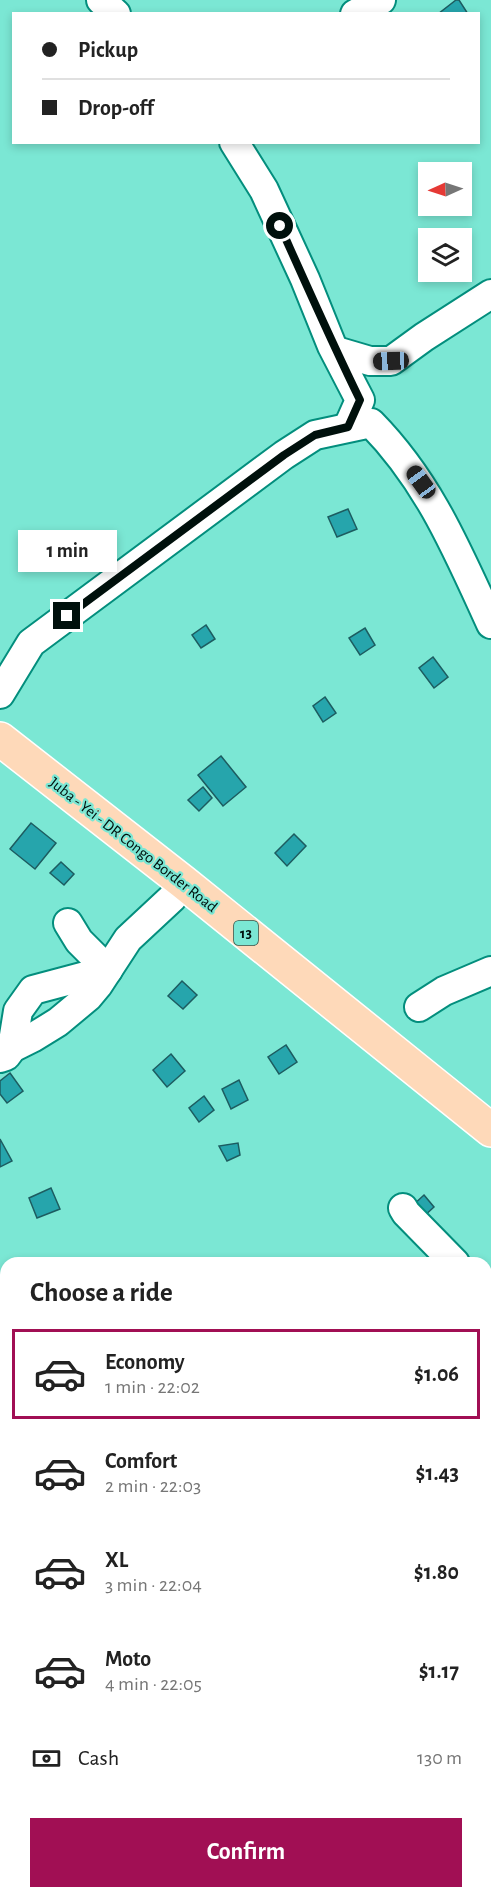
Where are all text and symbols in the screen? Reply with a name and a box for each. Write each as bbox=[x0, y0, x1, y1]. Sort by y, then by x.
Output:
text: Pickup bbox=[78, 39, 138, 61]
text: Drop-off bbox=[78, 97, 154, 119]
north arrow bbox=[418, 162, 472, 216]
map controls bbox=[418, 162, 472, 282]
route start bbox=[266, 212, 293, 239]
button: layers bbox=[418, 228, 472, 282]
car bbox=[373, 351, 409, 371]
car bbox=[403, 462, 439, 502]
callout: 1 min bbox=[17, 529, 116, 571]
text: 1 min bbox=[46, 541, 89, 561]
route end bbox=[53, 602, 80, 629]
street label: Juba - Yei - DR Congo Border Road bbox=[46, 774, 220, 915]
road number: 13 bbox=[234, 921, 258, 945]
text: Choose a ride bbox=[30, 1279, 173, 1306]
icon: car bbox=[33, 1347, 87, 1401]
text: Economy bbox=[105, 1351, 185, 1373]
text: $1.06 bbox=[414, 1363, 459, 1385]
text: 1 min · 22:02 bbox=[105, 1377, 200, 1397]
icon: car bbox=[33, 1446, 87, 1500]
text: Comfort bbox=[105, 1450, 177, 1472]
text: $1.43 bbox=[416, 1462, 459, 1484]
text: 2 min · 22:03 bbox=[105, 1476, 201, 1496]
icon: car bbox=[33, 1545, 87, 1599]
text: XL bbox=[105, 1549, 128, 1571]
text: $1.80 bbox=[414, 1561, 459, 1583]
text: 3 min · 22:04 bbox=[105, 1575, 202, 1595]
icon: car bbox=[33, 1644, 87, 1698]
text: Moto bbox=[105, 1648, 151, 1670]
text: $1.17 bbox=[419, 1660, 459, 1682]
text: 4 min · 22:05 bbox=[105, 1674, 202, 1694]
icon: cash bbox=[30, 1742, 63, 1775]
text: Cash bbox=[78, 1747, 119, 1769]
text: 130 m bbox=[417, 1748, 462, 1768]
button: Confirm bbox=[30, 1818, 462, 1887]

